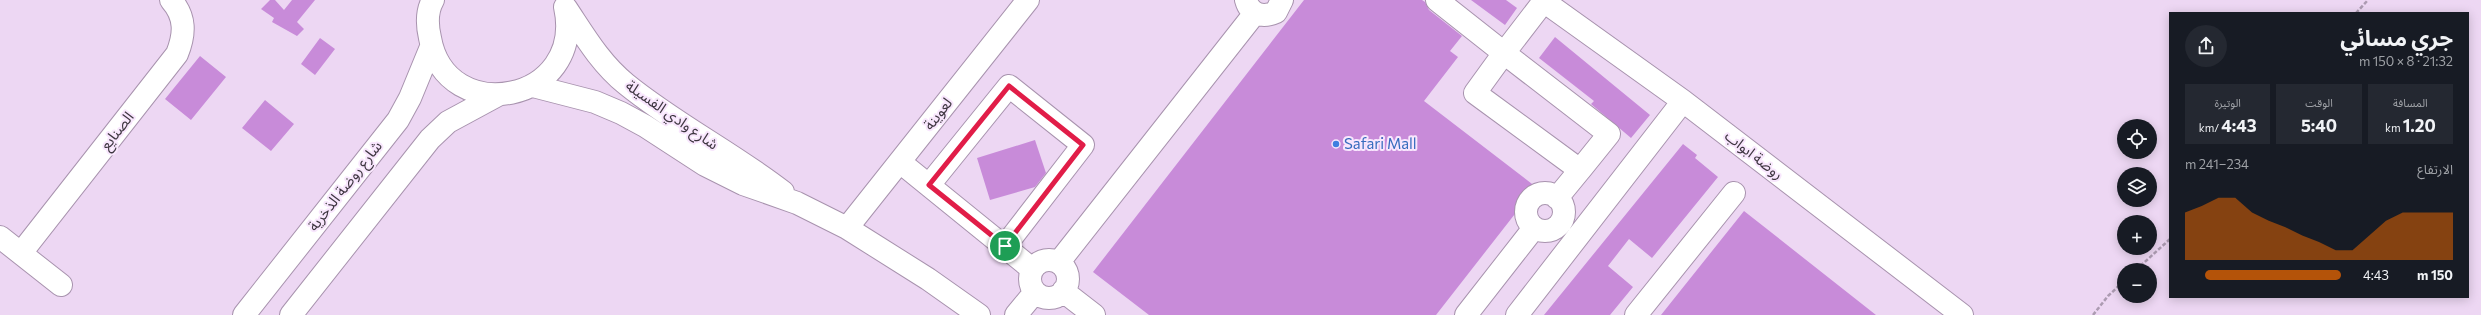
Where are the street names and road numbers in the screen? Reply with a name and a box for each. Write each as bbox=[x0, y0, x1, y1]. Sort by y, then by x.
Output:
street label: شارع وادي الفسيلة bbox=[621, 76, 723, 156]
street label: لعوينة bbox=[919, 94, 956, 134]
street label: الصنايع bbox=[96, 108, 140, 156]
street label: روضة ابواب bbox=[1721, 126, 1787, 183]
street label: شارع روضة الذخرية bbox=[303, 136, 388, 237]

